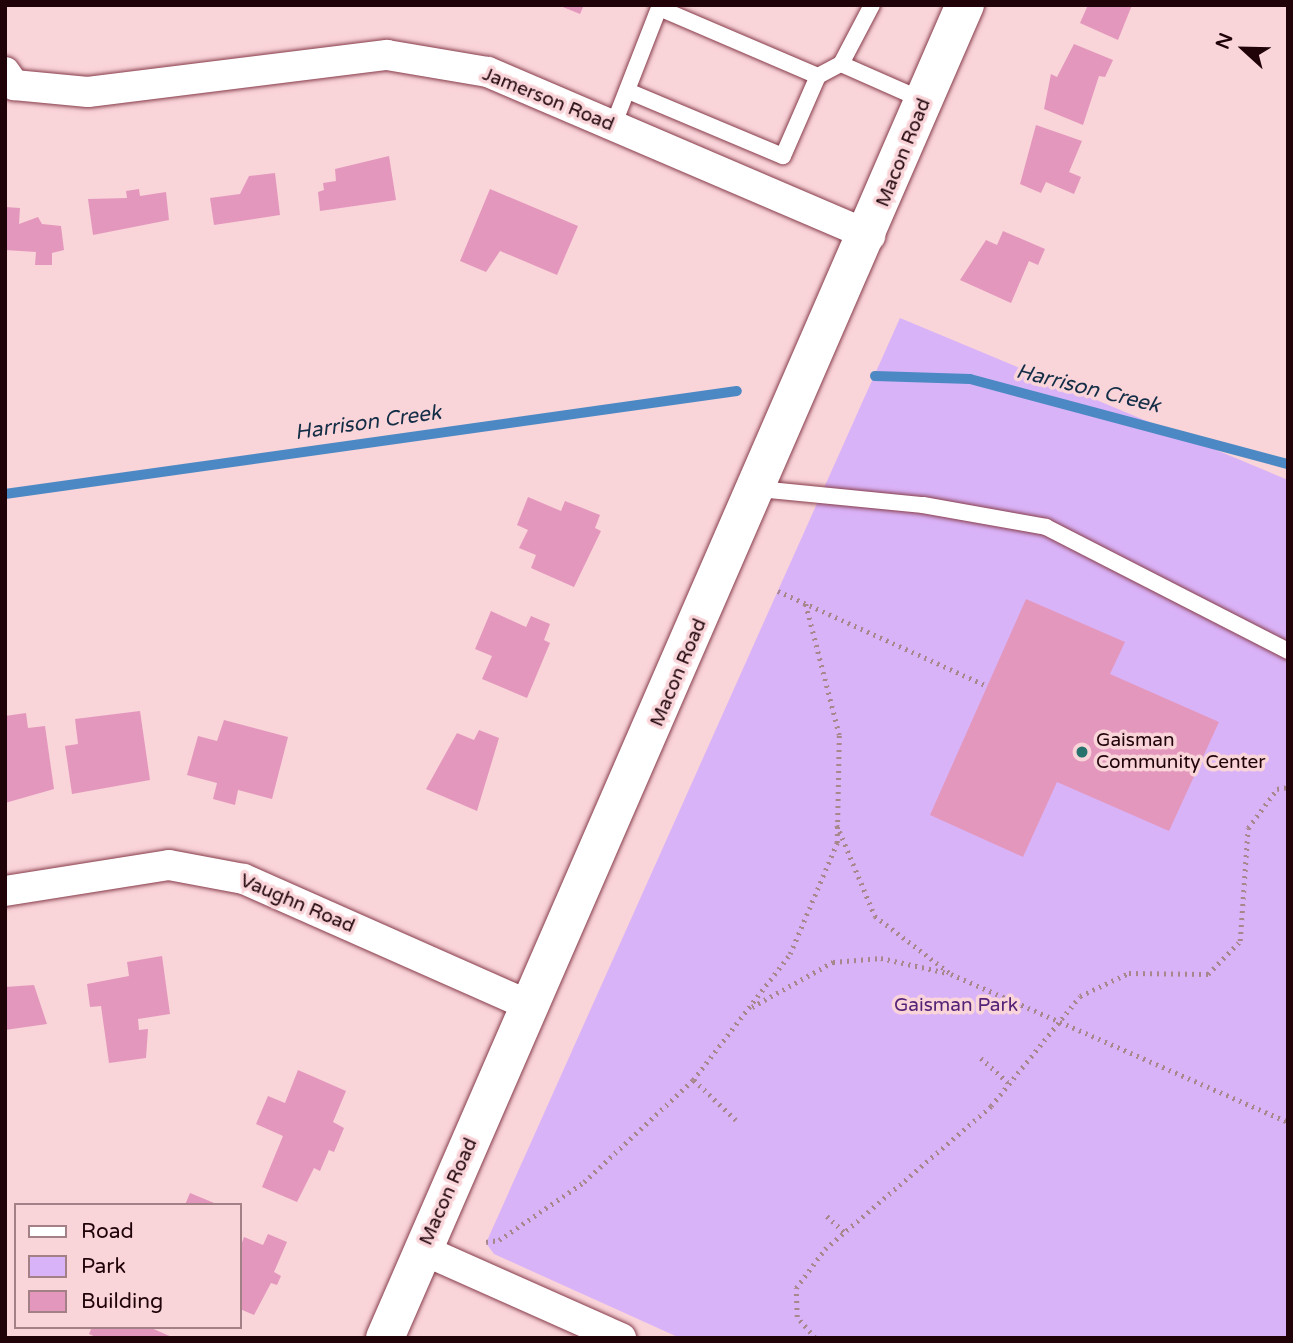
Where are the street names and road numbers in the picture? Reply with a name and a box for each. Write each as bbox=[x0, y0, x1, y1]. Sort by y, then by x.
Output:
street label: Jamerson Road bbox=[479, 63, 617, 137]
street label: Macon Road bbox=[872, 95, 936, 211]
street label: Macon Road bbox=[646, 616, 712, 730]
street label: Vaughn Road bbox=[236, 870, 358, 938]
street label: Macon Road bbox=[415, 1135, 483, 1249]

